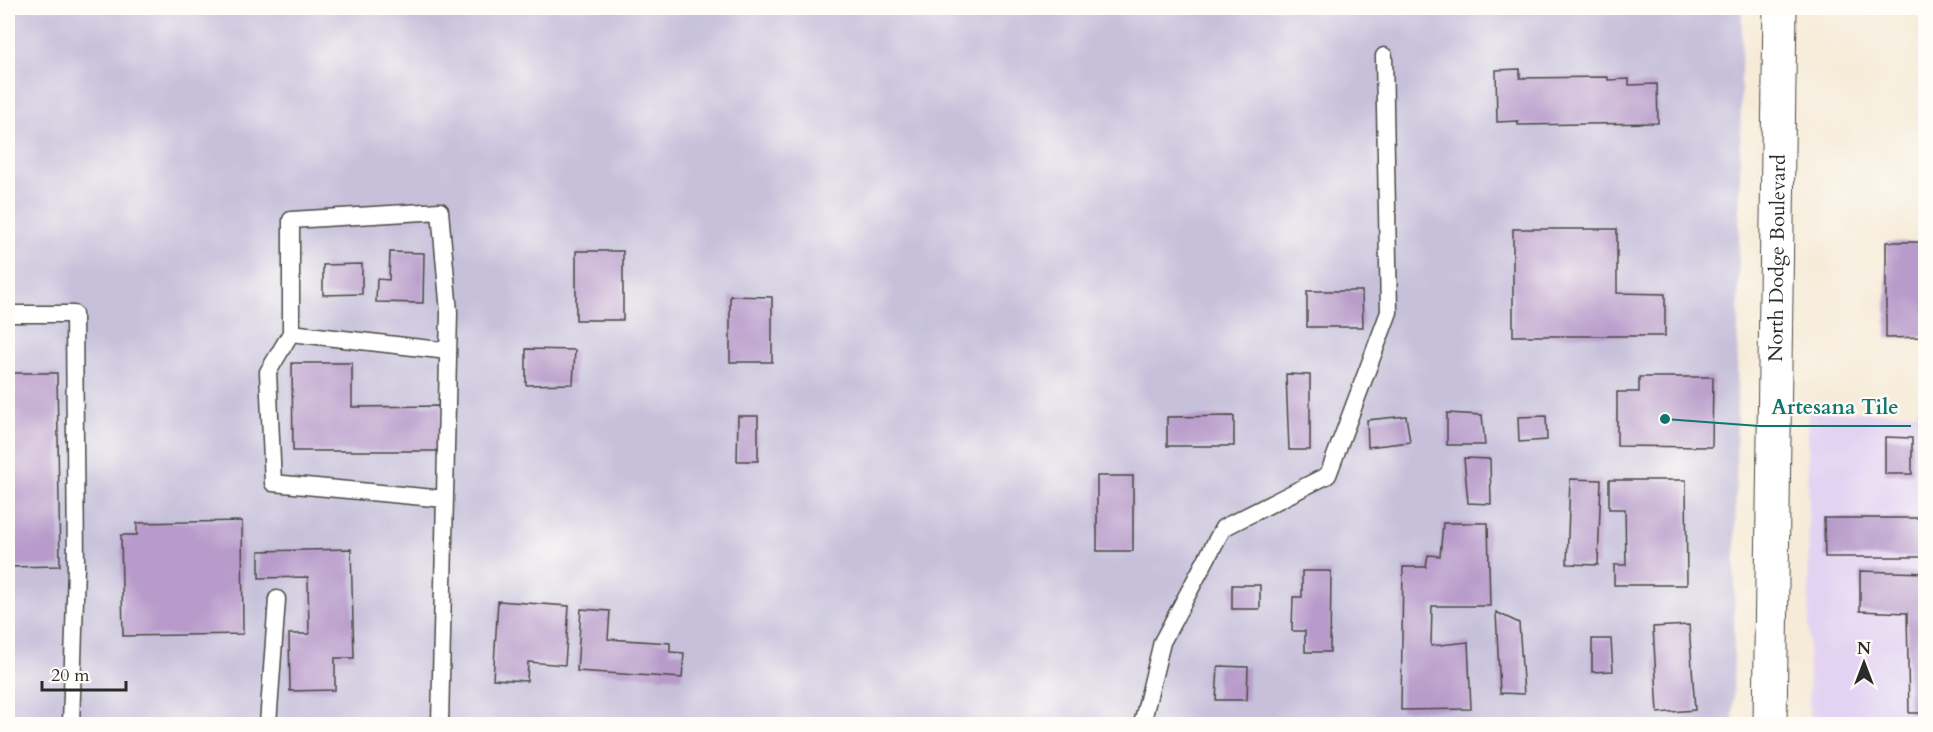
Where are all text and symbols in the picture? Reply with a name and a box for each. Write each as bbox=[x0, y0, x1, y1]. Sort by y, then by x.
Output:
street label: North Dodge Boulevard bbox=[1762, 154, 1791, 362]
callout: Artesana Tile bbox=[1759, 387, 1911, 426]
text: Artesana Tile bbox=[1771, 393, 1899, 422]
north arrow bbox=[1834, 633, 1894, 693]
text: N bbox=[1857, 638, 1871, 660]
scale bar bbox=[42, 654, 126, 692]
text: 20 m bbox=[51, 663, 90, 688]

